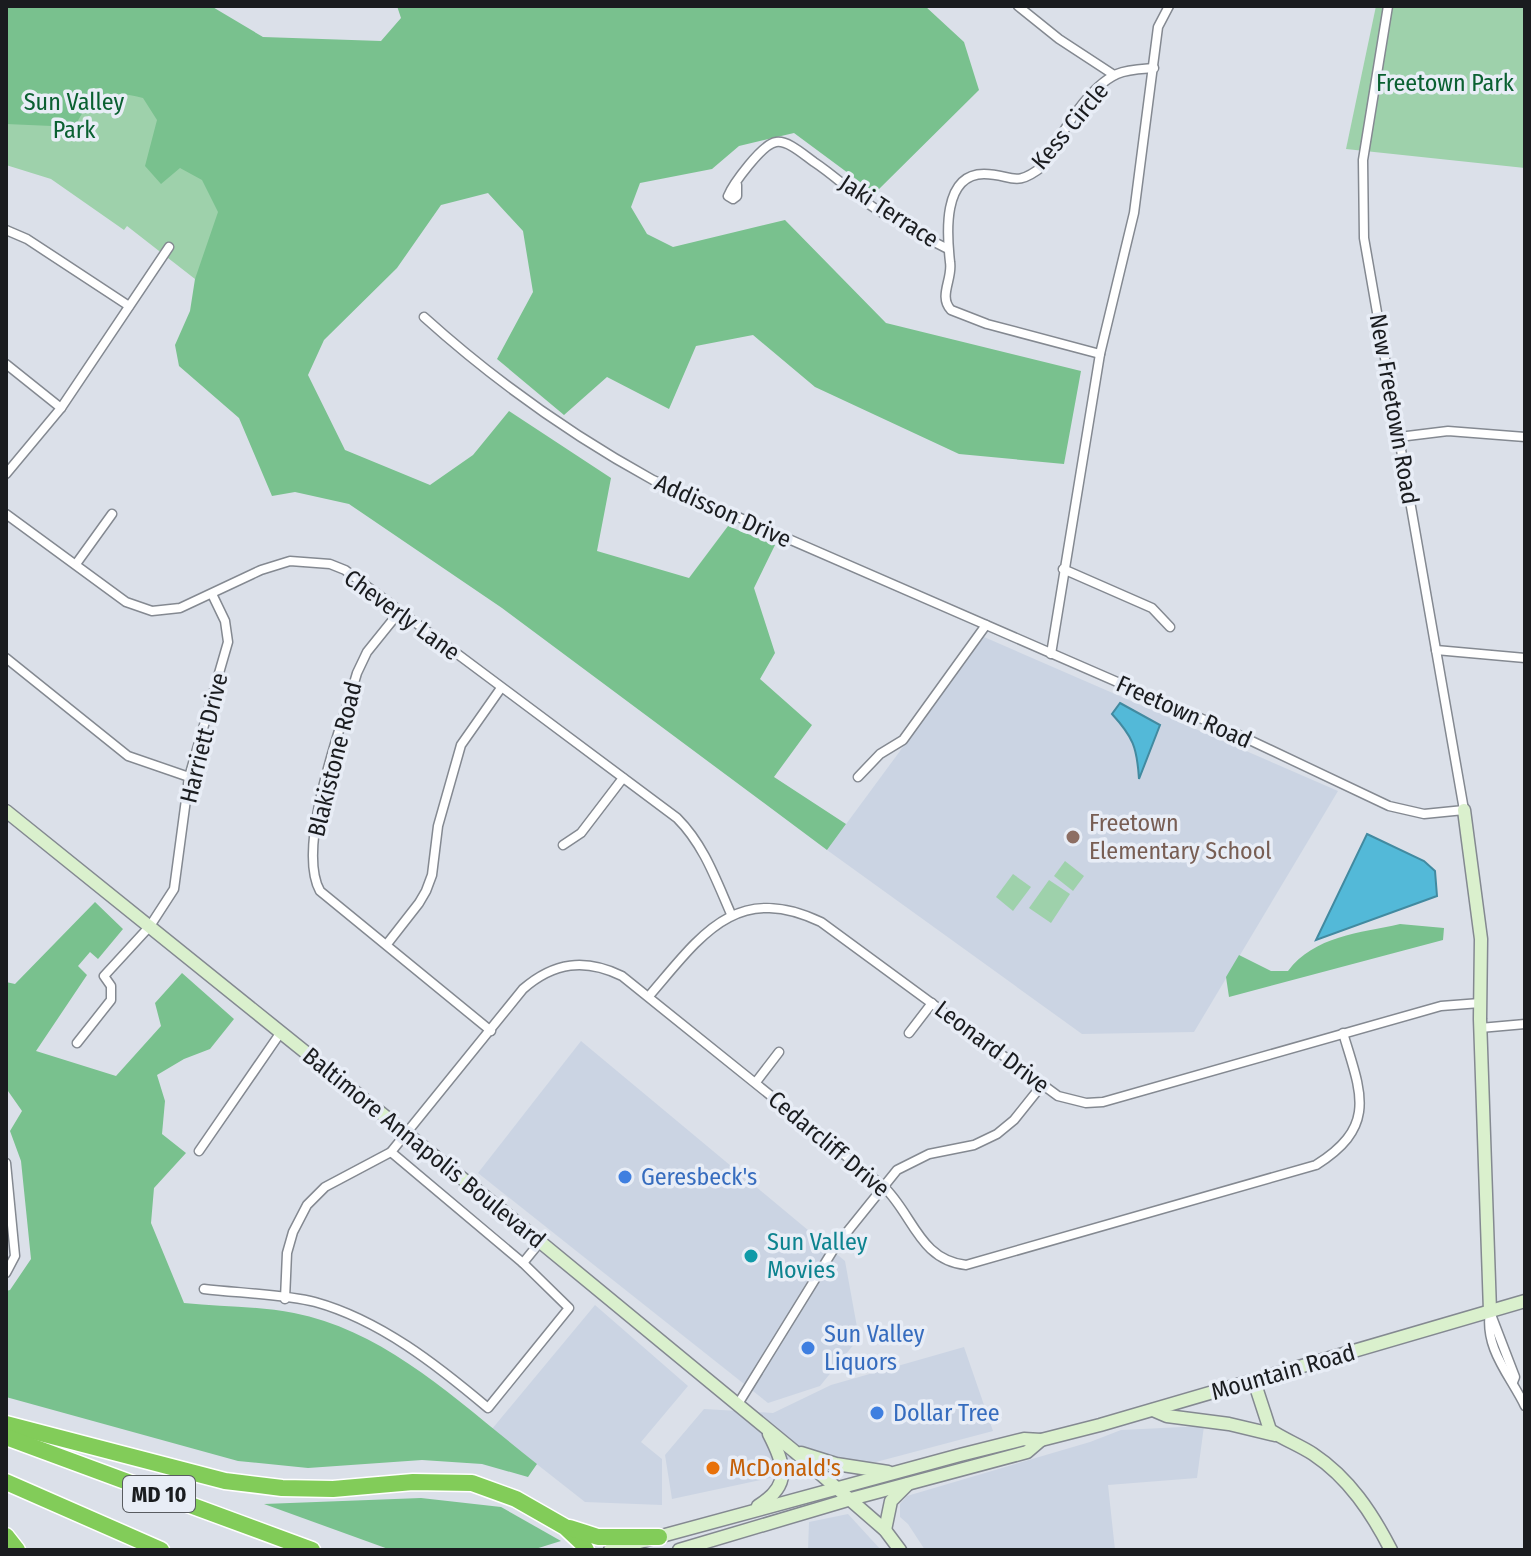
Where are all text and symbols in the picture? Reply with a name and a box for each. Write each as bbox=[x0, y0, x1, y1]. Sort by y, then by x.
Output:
park label: Freetown Park bbox=[1376, 69, 1515, 97]
street label: Kess Circle bbox=[1026, 77, 1114, 175]
park label: Sun Valley Park bbox=[24, 88, 125, 144]
street label: Jaki Terrace bbox=[834, 169, 944, 253]
street label: New Freetown Road bbox=[1363, 312, 1425, 506]
street label: Addisson Drive bbox=[650, 468, 796, 554]
street label: Cheverly Lane bbox=[339, 564, 465, 666]
street label: Harriett Drive bbox=[174, 670, 234, 806]
street label: Freetown Road bbox=[1112, 670, 1256, 754]
street label: Blakistone Road bbox=[302, 679, 368, 839]
place label: Freetown Elementary School bbox=[1089, 809, 1272, 865]
marker: Freetown Elementary School bbox=[1064, 828, 1082, 846]
street label: Leonard Drive bbox=[929, 995, 1055, 1099]
street label: Baltimore Annapolis Boulevard bbox=[297, 1042, 551, 1254]
street label: Cedarcliff Drive bbox=[763, 1085, 895, 1203]
place label: Geresbeck's bbox=[641, 1163, 757, 1191]
marker: Geresbeck's bbox=[616, 1168, 634, 1186]
place label: Sun Valley Movies bbox=[767, 1228, 868, 1284]
marker: Sun Valley Movies bbox=[742, 1247, 760, 1265]
place label: Sun Valley Liquors bbox=[824, 1320, 925, 1376]
street label: Mountain Road bbox=[1208, 1338, 1358, 1406]
marker: Sun Valley Liquors bbox=[799, 1339, 817, 1357]
place label: Dollar Tree bbox=[893, 1399, 1000, 1427]
marker: Dollar Tree bbox=[868, 1404, 886, 1422]
place label: McDonald's bbox=[729, 1454, 841, 1482]
marker: McDonald's bbox=[704, 1459, 722, 1477]
road number: MD 10 bbox=[123, 1476, 195, 1512]

